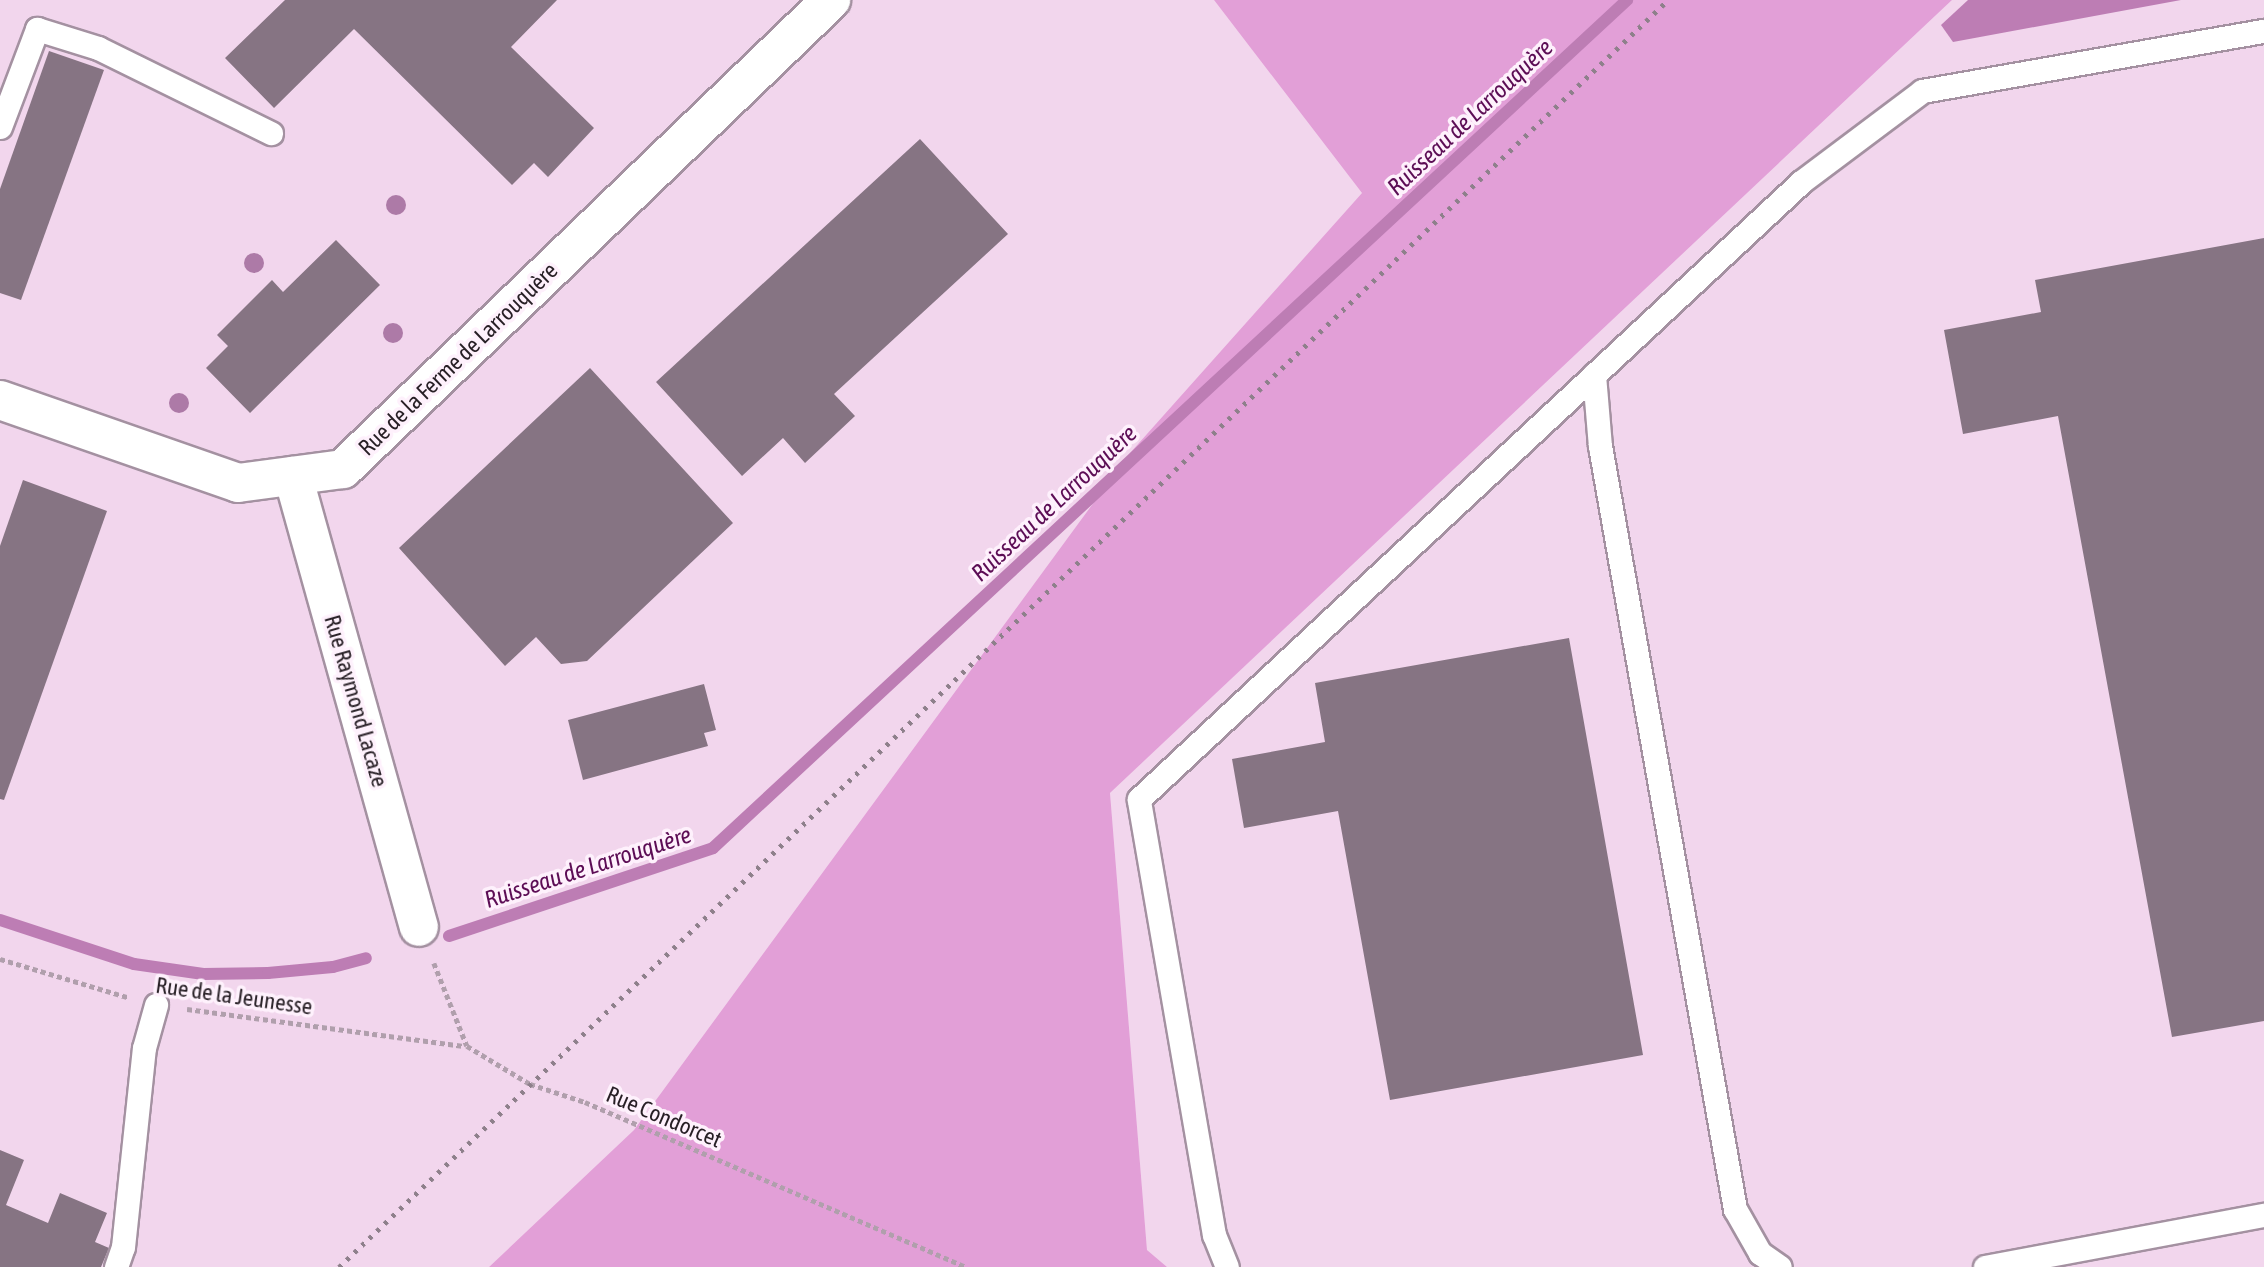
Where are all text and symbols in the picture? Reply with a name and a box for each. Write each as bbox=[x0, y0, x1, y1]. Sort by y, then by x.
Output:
water label: Ruisseau de Larrouquère bbox=[1381, 33, 1559, 201]
street label: Rue de la Ferme de Larrouquère bbox=[353, 257, 563, 461]
water label: Ruisseau de Larrouquère bbox=[965, 419, 1143, 587]
street label: Rue Raymond Lacaze bbox=[318, 612, 394, 790]
water label: Ruisseau de Larrouquère bbox=[481, 820, 695, 914]
street label: Rue de la Jeunesse bbox=[154, 971, 314, 1021]
street label: Rue Condorcet bbox=[602, 1080, 726, 1154]

